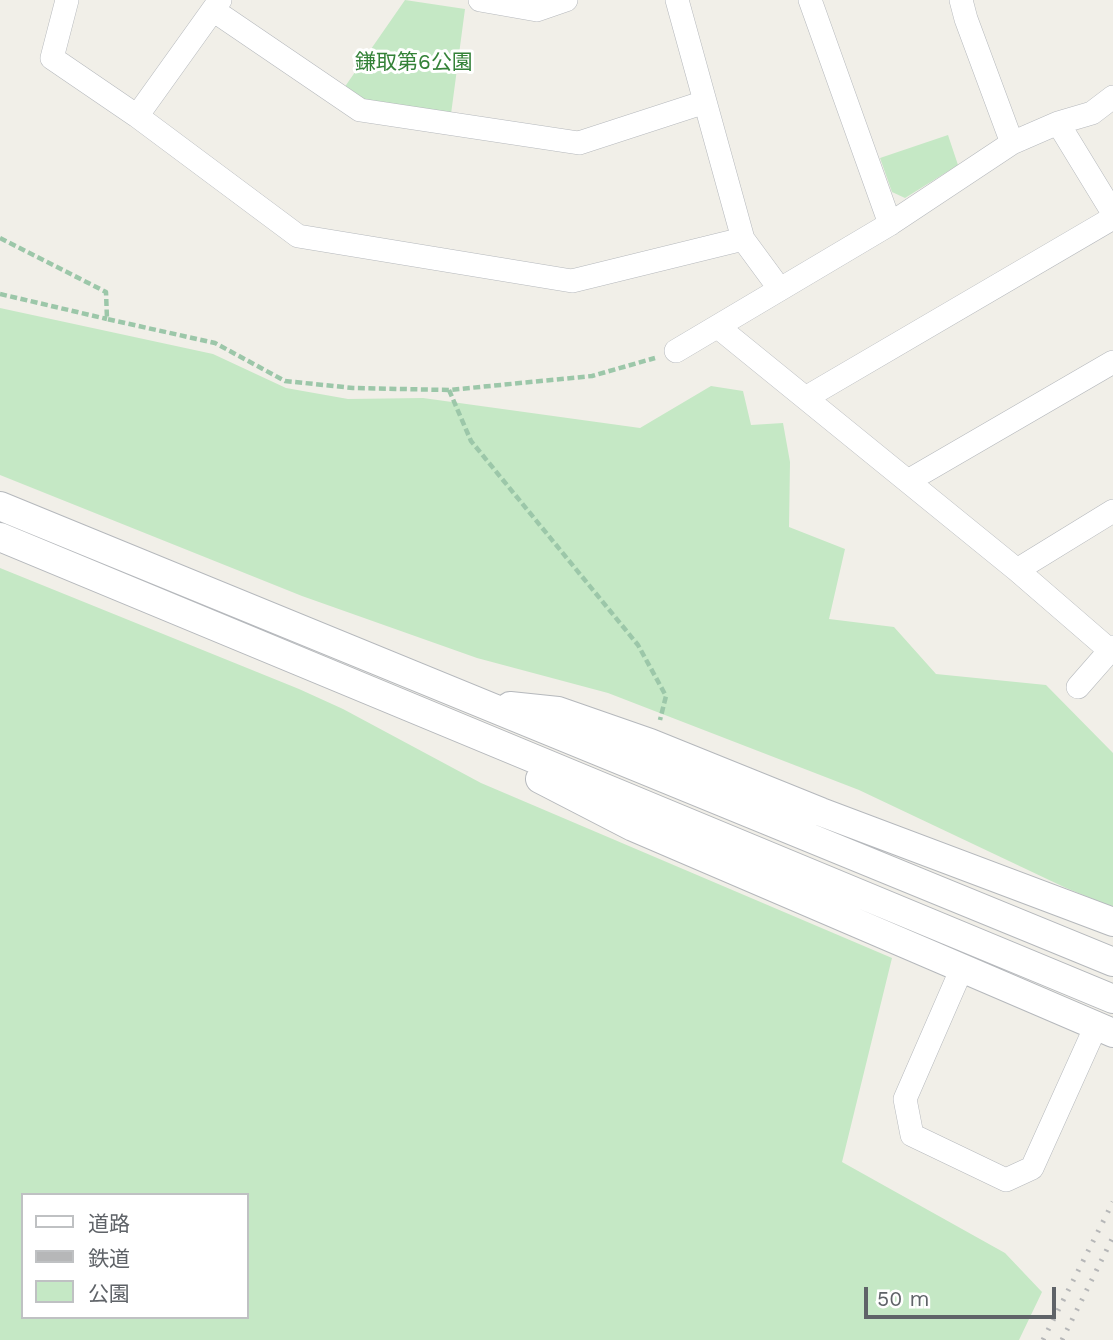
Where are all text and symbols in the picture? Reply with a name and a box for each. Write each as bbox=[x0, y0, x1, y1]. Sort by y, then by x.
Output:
park label: 鎌取第6公園 bbox=[355, 50, 473, 76]
legend bbox=[21, 1193, 248, 1319]
text: 道路 bbox=[88, 1211, 130, 1236]
text: 鉄道 bbox=[88, 1246, 130, 1271]
scale bar bbox=[868, 1274, 1060, 1318]
text: 公園 bbox=[88, 1281, 130, 1306]
text: 50 m bbox=[877, 1286, 929, 1311]

